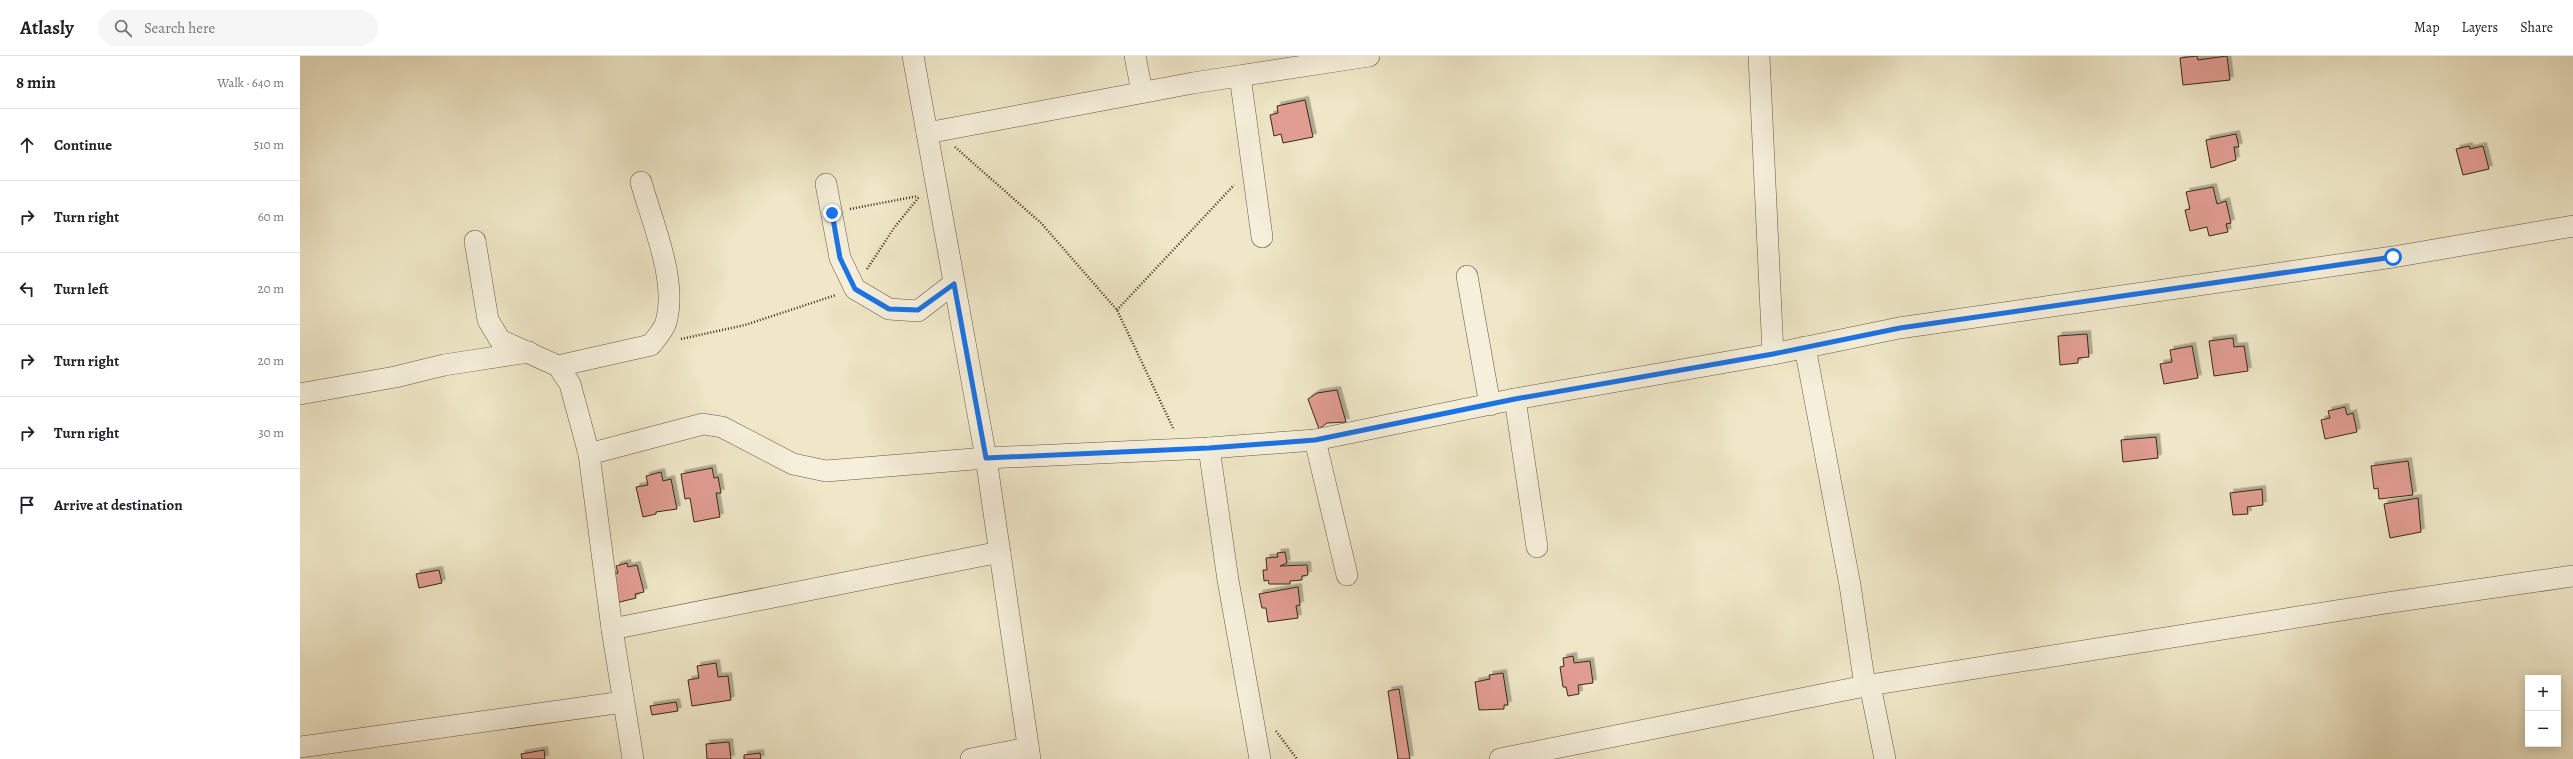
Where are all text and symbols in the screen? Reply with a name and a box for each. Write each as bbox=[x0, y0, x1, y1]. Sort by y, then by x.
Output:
search box bbox=[98, 10, 378, 46]
text: Atlasly bbox=[20, 15, 74, 41]
icon: search bbox=[112, 17, 134, 39]
text: Search here bbox=[144, 18, 215, 38]
text: Map bbox=[2414, 18, 2440, 37]
text: Layers bbox=[2462, 18, 2498, 37]
text: Share bbox=[2520, 18, 2553, 37]
text: 8 min bbox=[16, 71, 56, 94]
text: Walk · 640 m bbox=[217, 74, 284, 91]
icon: ahead bbox=[16, 134, 38, 156]
text: Continue bbox=[54, 135, 112, 155]
text: 510 m bbox=[254, 136, 284, 153]
route end bbox=[823, 204, 841, 222]
icon: right bbox=[16, 206, 38, 228]
text: Turn right bbox=[54, 207, 119, 227]
text: 60 m bbox=[258, 208, 284, 225]
route start bbox=[2384, 248, 2402, 266]
icon: left bbox=[16, 278, 38, 300]
text: Turn left bbox=[54, 279, 109, 299]
text: 20 m bbox=[258, 280, 284, 297]
icon: right bbox=[16, 350, 38, 372]
text: Turn right bbox=[54, 351, 119, 371]
text: 20 m bbox=[258, 352, 284, 369]
icon: right bbox=[16, 422, 38, 444]
text: Turn right bbox=[54, 423, 119, 443]
text: 30 m bbox=[258, 424, 284, 441]
icon: arrive bbox=[16, 494, 38, 516]
text: Arrive at destination bbox=[54, 495, 183, 515]
map controls bbox=[2525, 675, 2561, 747]
button: + bbox=[2525, 675, 2561, 711]
button: − bbox=[2525, 711, 2561, 747]

